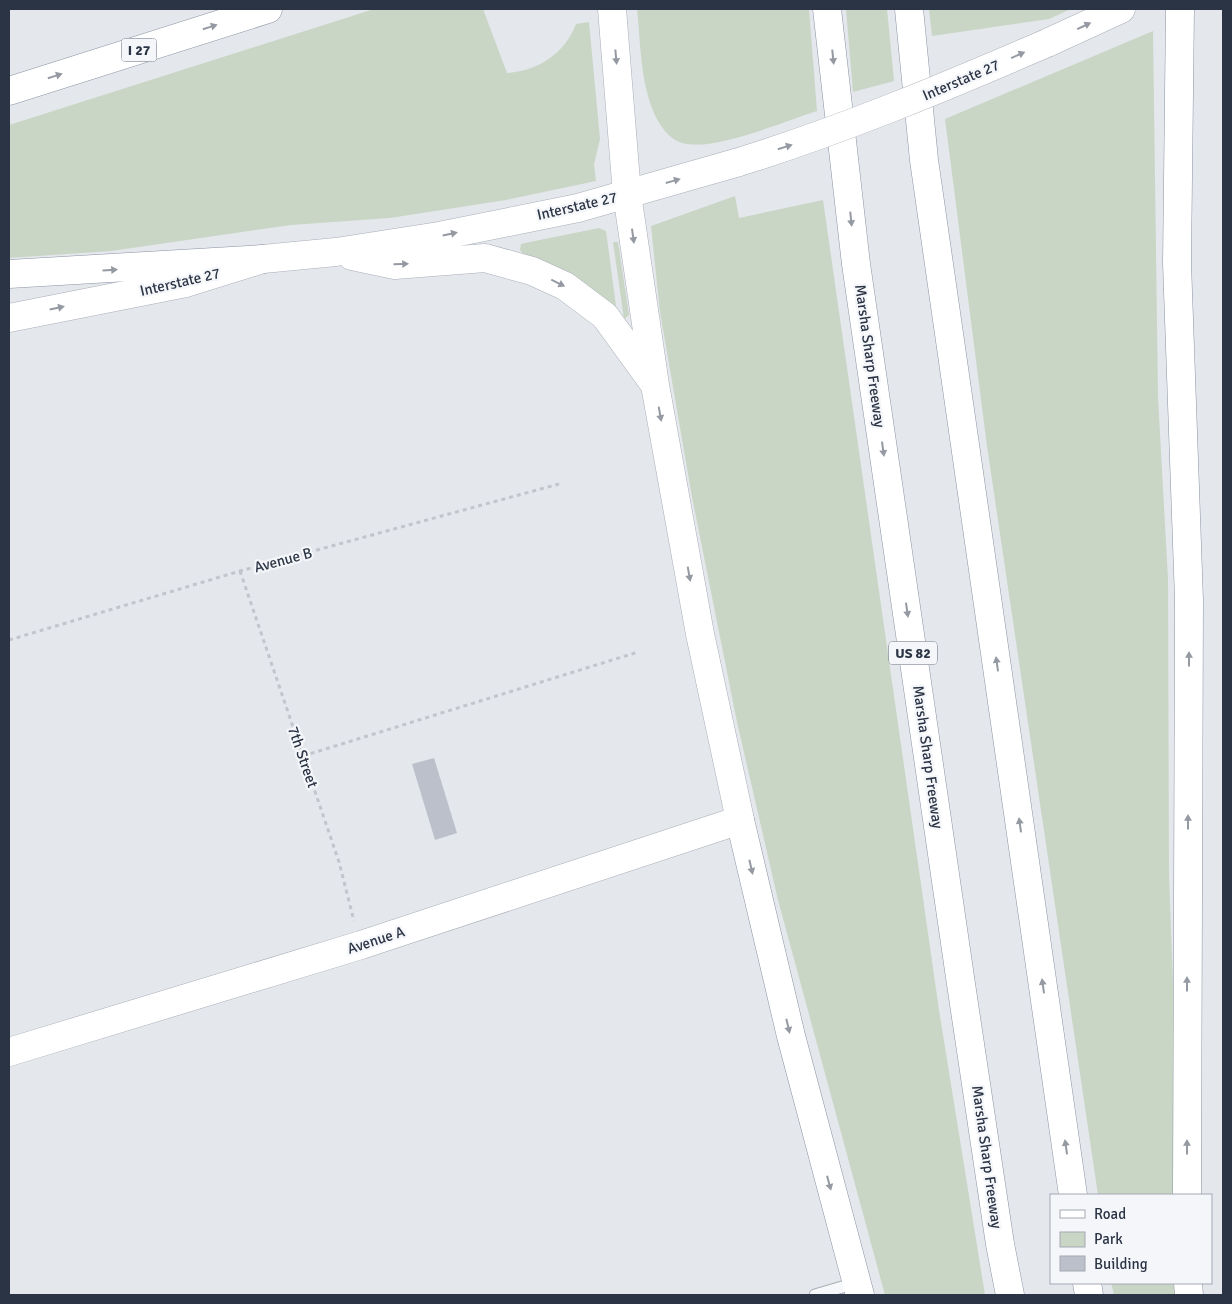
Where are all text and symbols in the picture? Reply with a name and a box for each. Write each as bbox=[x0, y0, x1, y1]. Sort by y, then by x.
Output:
one-way arrow bbox=[1077, 21, 1091, 29]
one-way arrow bbox=[203, 23, 218, 31]
road number: I 27 bbox=[122, 38, 156, 62]
one-way arrow bbox=[829, 49, 837, 65]
one-way arrow bbox=[612, 50, 620, 66]
one-way arrow bbox=[1011, 51, 1025, 59]
street label: Interstate 27 bbox=[920, 56, 1002, 104]
one-way arrow bbox=[48, 72, 63, 80]
one-way arrow bbox=[778, 143, 793, 151]
one-way arrow bbox=[666, 176, 681, 184]
street label: Interstate 27 bbox=[535, 188, 619, 224]
one-way arrow bbox=[847, 211, 855, 227]
one-way arrow bbox=[629, 229, 637, 245]
one-way arrow bbox=[443, 230, 458, 238]
one-way arrow bbox=[393, 259, 409, 267]
street label: Interstate 27 bbox=[138, 264, 222, 300]
one-way arrow bbox=[102, 265, 118, 273]
one-way arrow bbox=[551, 279, 565, 287]
street label: Marsha Sharp Freeway bbox=[851, 283, 889, 429]
one-way arrow bbox=[49, 304, 64, 312]
one-way arrow bbox=[656, 407, 664, 422]
one-way arrow bbox=[880, 441, 888, 457]
street label: Avenue B bbox=[252, 544, 314, 576]
one-way arrow bbox=[685, 567, 693, 582]
one-way arrow bbox=[903, 602, 911, 618]
road number: US 82 bbox=[889, 641, 937, 664]
one-way arrow bbox=[1185, 651, 1193, 667]
one-way arrow bbox=[992, 656, 1000, 672]
street label: Marsha Sharp Freeway bbox=[909, 684, 947, 830]
street label: 7th Street bbox=[284, 724, 322, 790]
one-way arrow bbox=[1184, 813, 1192, 829]
one-way arrow bbox=[1015, 817, 1023, 833]
one-way arrow bbox=[747, 860, 755, 875]
street label: Avenue A bbox=[345, 922, 407, 958]
one-way arrow bbox=[1183, 976, 1191, 992]
one-way arrow bbox=[1039, 978, 1047, 994]
one-way arrow bbox=[784, 1018, 792, 1033]
street label: Marsha Sharp Freeway bbox=[968, 1084, 1006, 1230]
one-way arrow bbox=[1183, 1138, 1191, 1154]
one-way arrow bbox=[1062, 1139, 1070, 1155]
one-way arrow bbox=[826, 1175, 834, 1190]
legend bbox=[1050, 1194, 1212, 1284]
text: Road bbox=[1094, 1205, 1126, 1223]
text: Park bbox=[1094, 1230, 1123, 1248]
text: Building bbox=[1094, 1255, 1148, 1273]

